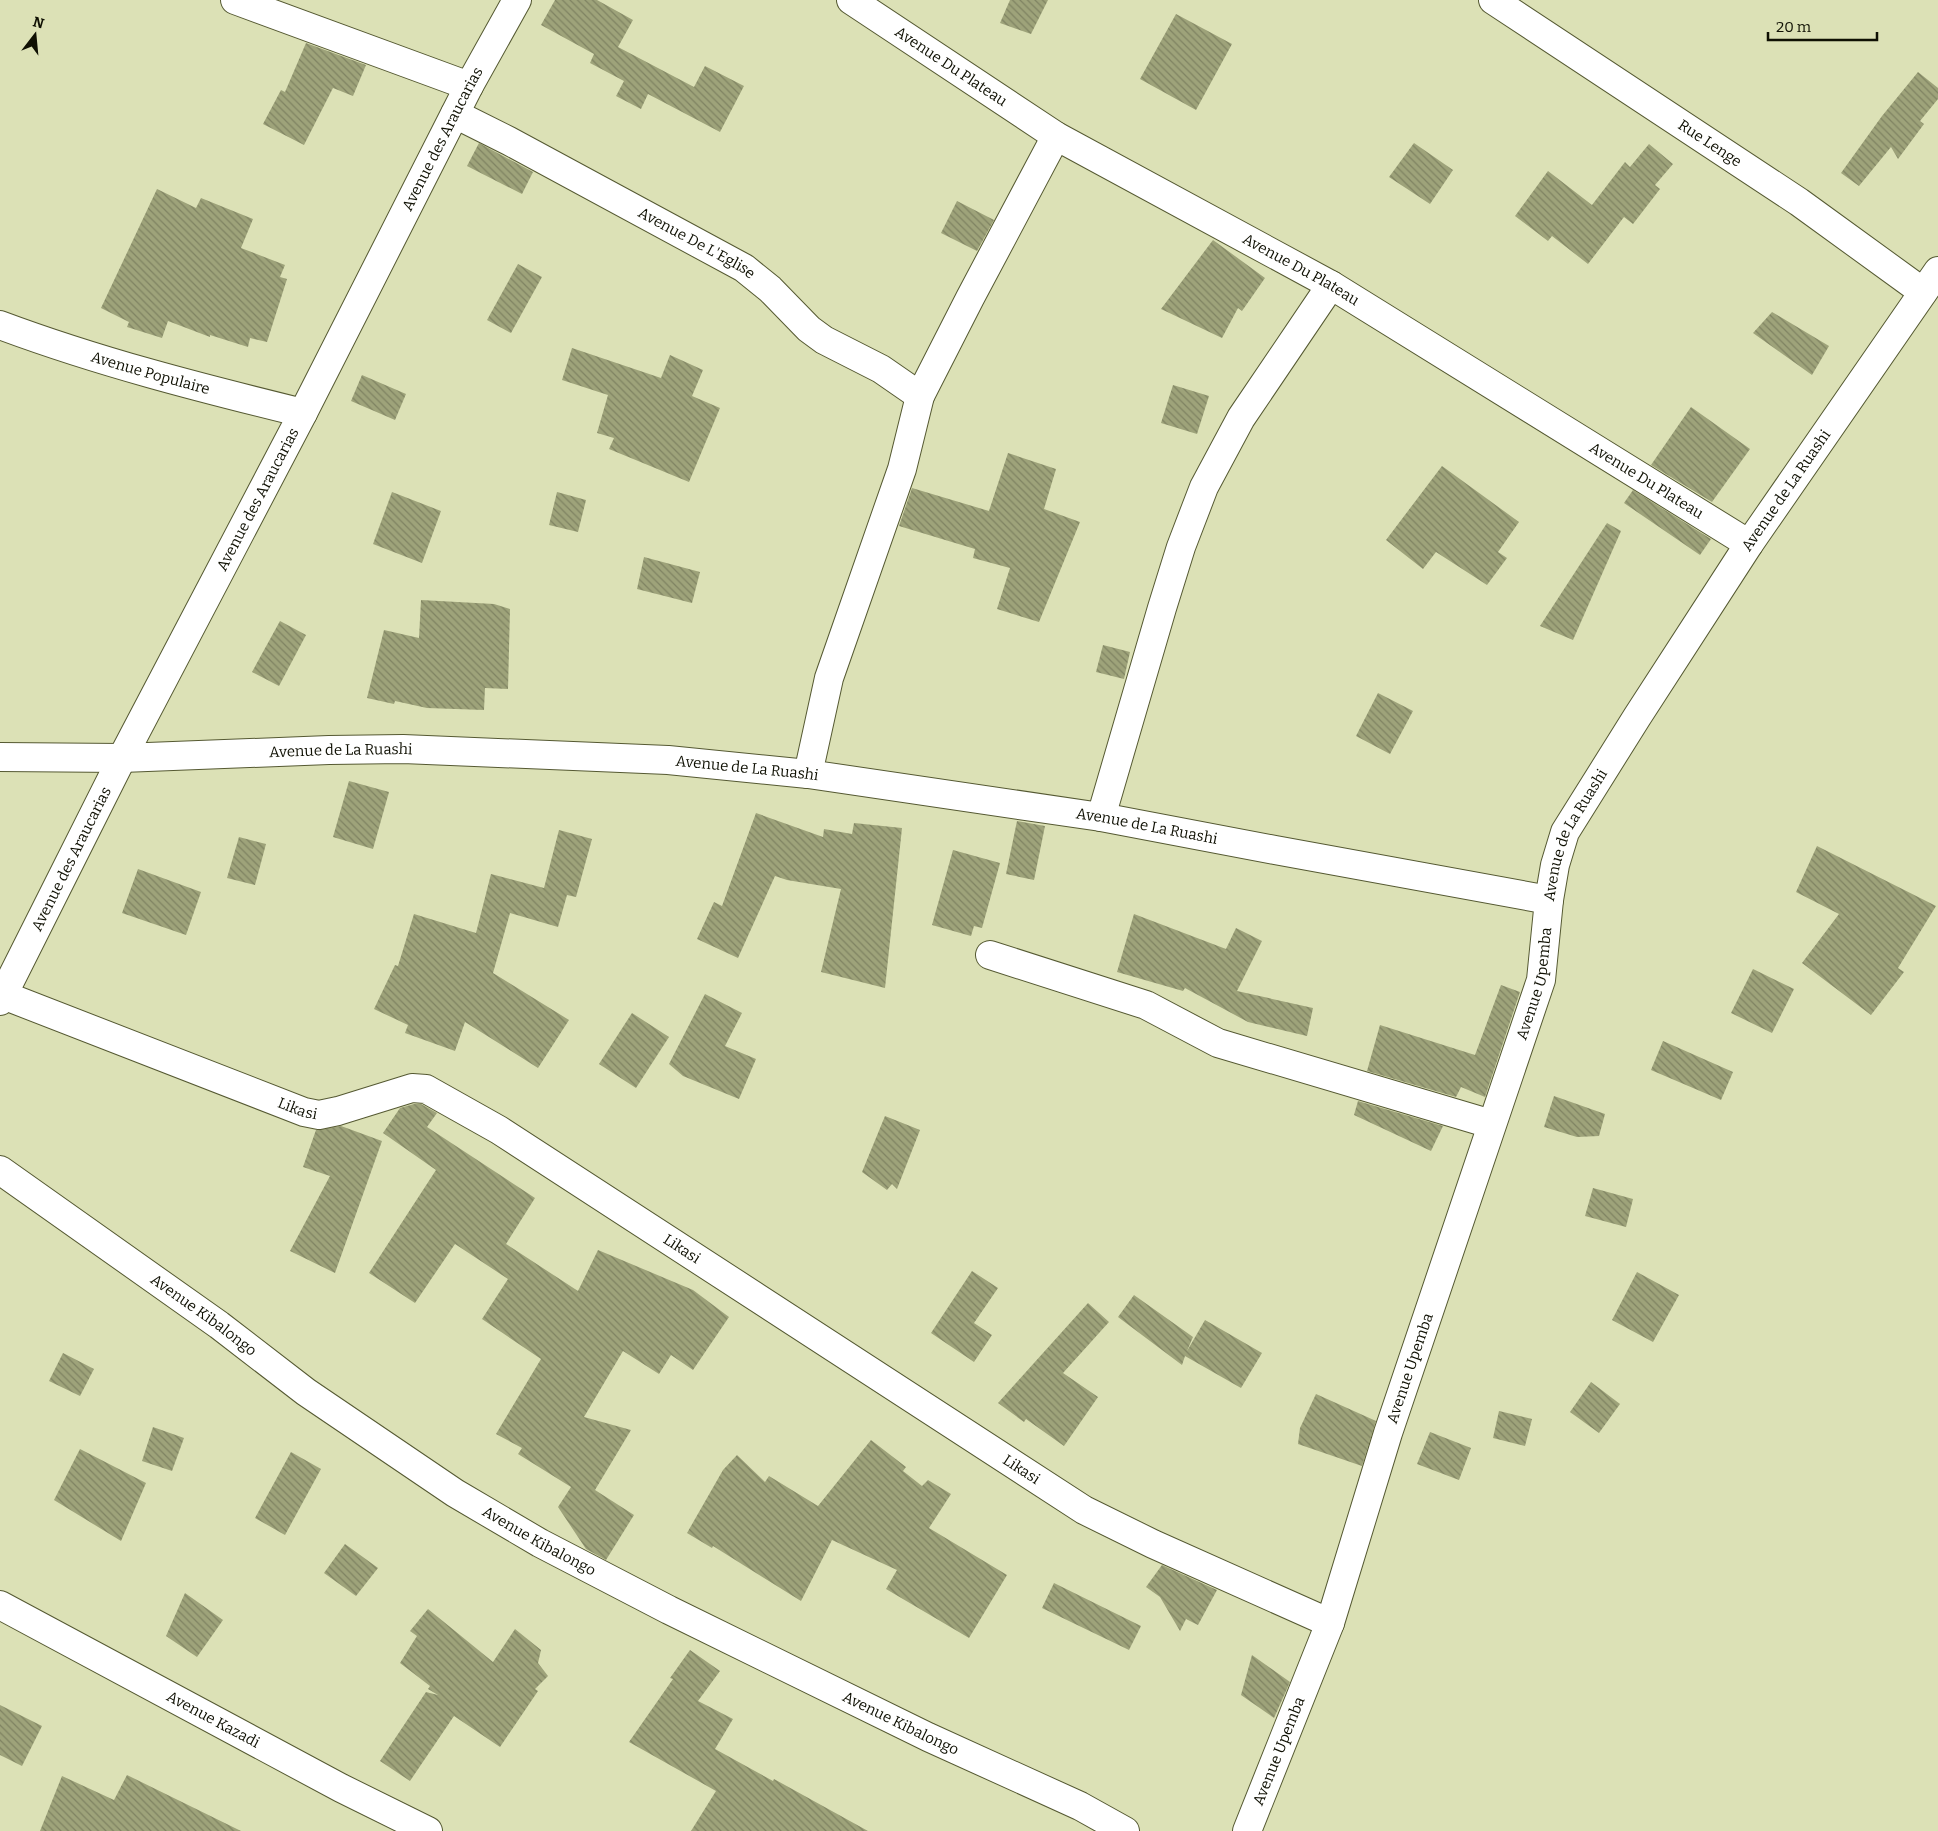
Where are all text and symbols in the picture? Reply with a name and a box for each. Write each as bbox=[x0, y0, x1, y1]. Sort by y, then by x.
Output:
north arrow bbox=[10, 10, 60, 60]
scale bar bbox=[1768, 10, 1877, 42]
text: N bbox=[31, 13, 46, 33]
text: 20 m bbox=[1776, 18, 1812, 36]
street label: Avenue Du Plateau bbox=[892, 23, 1010, 110]
street label: Avenue des Araucarias bbox=[398, 64, 487, 214]
street label: Rue Lenge bbox=[1675, 116, 1745, 171]
street label: Avenue De L'Eglise bbox=[635, 204, 759, 283]
street label: Avenue Du Plateau bbox=[1239, 230, 1363, 309]
street label: Avenue Populaire bbox=[89, 348, 212, 398]
street label: Avenue des Araucarias bbox=[213, 425, 303, 574]
street label: Avenue de La Ruashi bbox=[1738, 426, 1835, 554]
street label: Avenue Du Plateau bbox=[1586, 438, 1707, 523]
street label: Avenue de La Ruashi bbox=[269, 740, 413, 761]
street label: Avenue de La Ruashi bbox=[675, 752, 820, 785]
street label: Avenue de La Ruashi bbox=[1540, 765, 1611, 902]
street label: Avenue des Araucarias bbox=[28, 784, 115, 934]
street label: Avenue de La Ruashi bbox=[1075, 804, 1220, 848]
street label: Avenue Upemba bbox=[1512, 926, 1555, 1042]
street label: Likasi bbox=[275, 1094, 319, 1124]
street label: Likasi bbox=[660, 1230, 704, 1268]
street label: Avenue Kibalongo bbox=[147, 1270, 260, 1360]
street label: Avenue Upemba bbox=[1383, 1311, 1437, 1426]
street label: Likasi bbox=[1000, 1451, 1044, 1488]
street label: Avenue Kibalongo bbox=[479, 1502, 599, 1579]
street label: Avenue Kazadi bbox=[164, 1687, 263, 1752]
street label: Avenue Kibalongo bbox=[840, 1688, 962, 1759]
street label: Avenue Upemba bbox=[1249, 1694, 1309, 1808]

